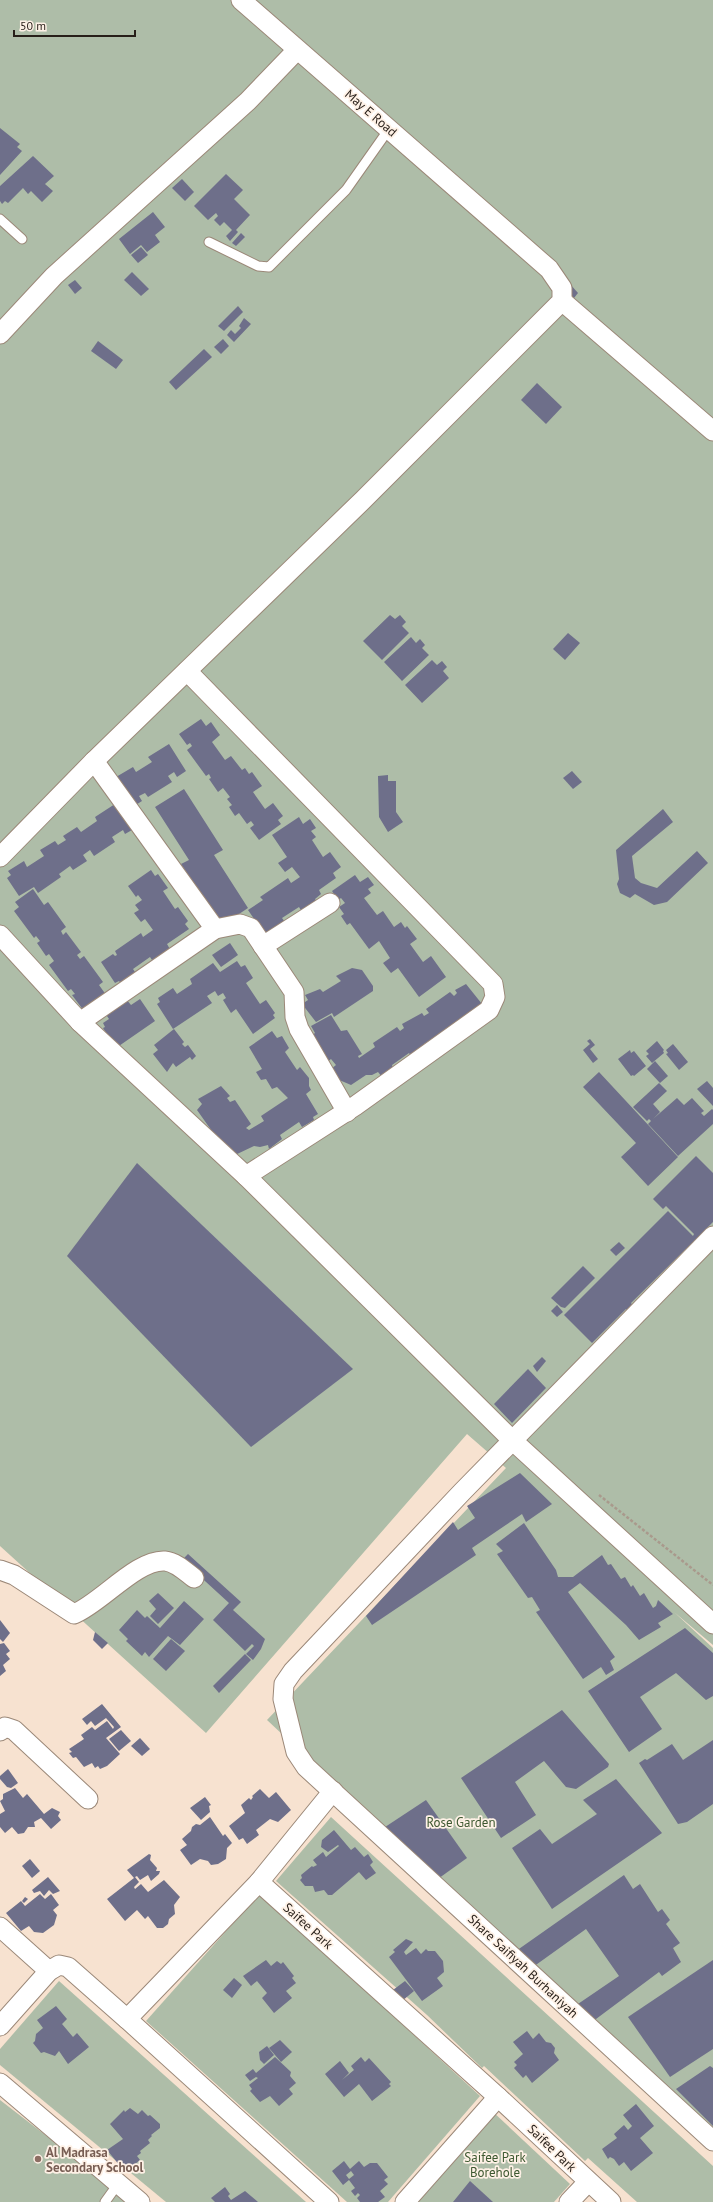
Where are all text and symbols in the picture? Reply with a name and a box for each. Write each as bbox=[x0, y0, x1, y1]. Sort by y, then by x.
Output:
scale bar bbox=[14, 12, 135, 38]
text: 50 m bbox=[20, 18, 46, 33]
street label: May E Road bbox=[341, 86, 401, 140]
park label: Rose Garden bbox=[426, 1814, 496, 1831]
street label: Saifee Park bbox=[280, 1899, 337, 1953]
street label: Share Saifiyah Burhaniyah bbox=[464, 1910, 582, 2022]
street label: Saifee Park bbox=[524, 2121, 580, 2176]
place label: Al Madrasa Secondary School bbox=[46, 2144, 144, 2176]
park label: Saifee Park Borehole bbox=[464, 2149, 526, 2181]
marker: Al Madrasa Secondary School bbox=[33, 2154, 43, 2164]

